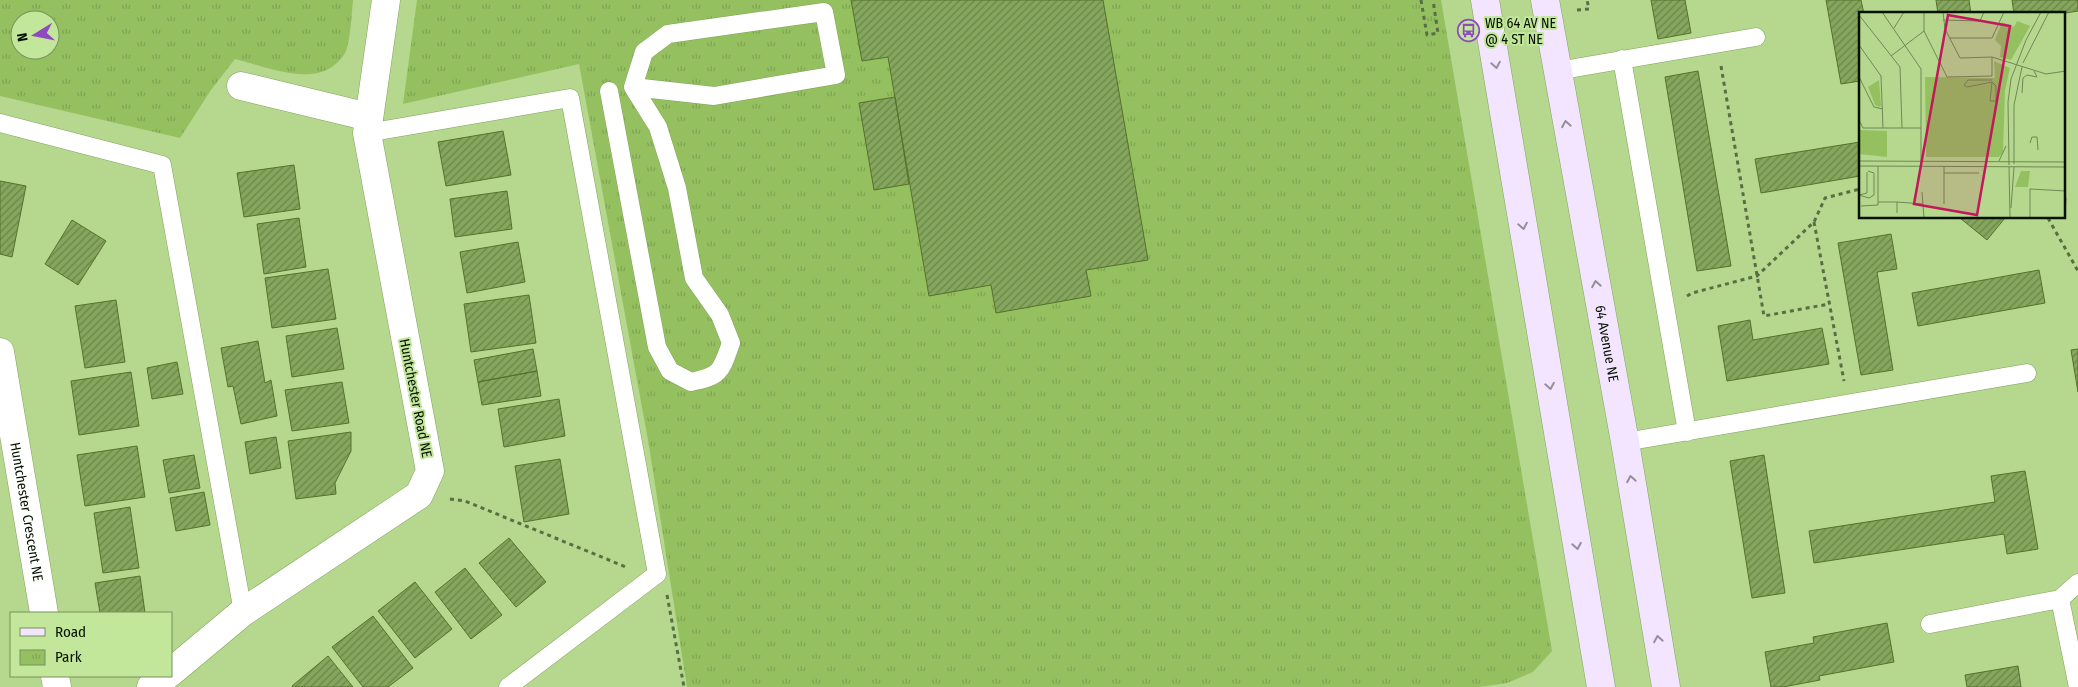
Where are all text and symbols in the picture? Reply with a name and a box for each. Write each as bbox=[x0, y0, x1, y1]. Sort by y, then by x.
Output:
north arrow bbox=[10, 10, 60, 60]
inset map bbox=[1859, 12, 2066, 219]
place label: WB 64 AV NE @ 4 ST NE bbox=[1485, 15, 1557, 48]
bus stop icon: WB 64 AV NE @ 4 ST NE bbox=[1457, 19, 1481, 43]
text: N bbox=[14, 32, 32, 43]
one-way arrow bbox=[1490, 61, 1500, 70]
one-way arrow bbox=[1562, 120, 1572, 129]
one-way arrow bbox=[1517, 221, 1527, 230]
one-way arrow bbox=[1591, 280, 1601, 289]
street label: 64 Avenue NE bbox=[1591, 304, 1622, 384]
street label: Huntchester Road NE bbox=[396, 337, 435, 459]
one-way arrow bbox=[1545, 381, 1555, 390]
street label: Huntchester Crescent NE bbox=[6, 441, 47, 583]
one-way arrow bbox=[1626, 474, 1636, 483]
one-way arrow bbox=[1572, 542, 1582, 550]
legend bbox=[10, 612, 172, 677]
text: Road bbox=[55, 623, 86, 641]
one-way arrow bbox=[1653, 635, 1663, 643]
text: Park bbox=[55, 648, 82, 666]

